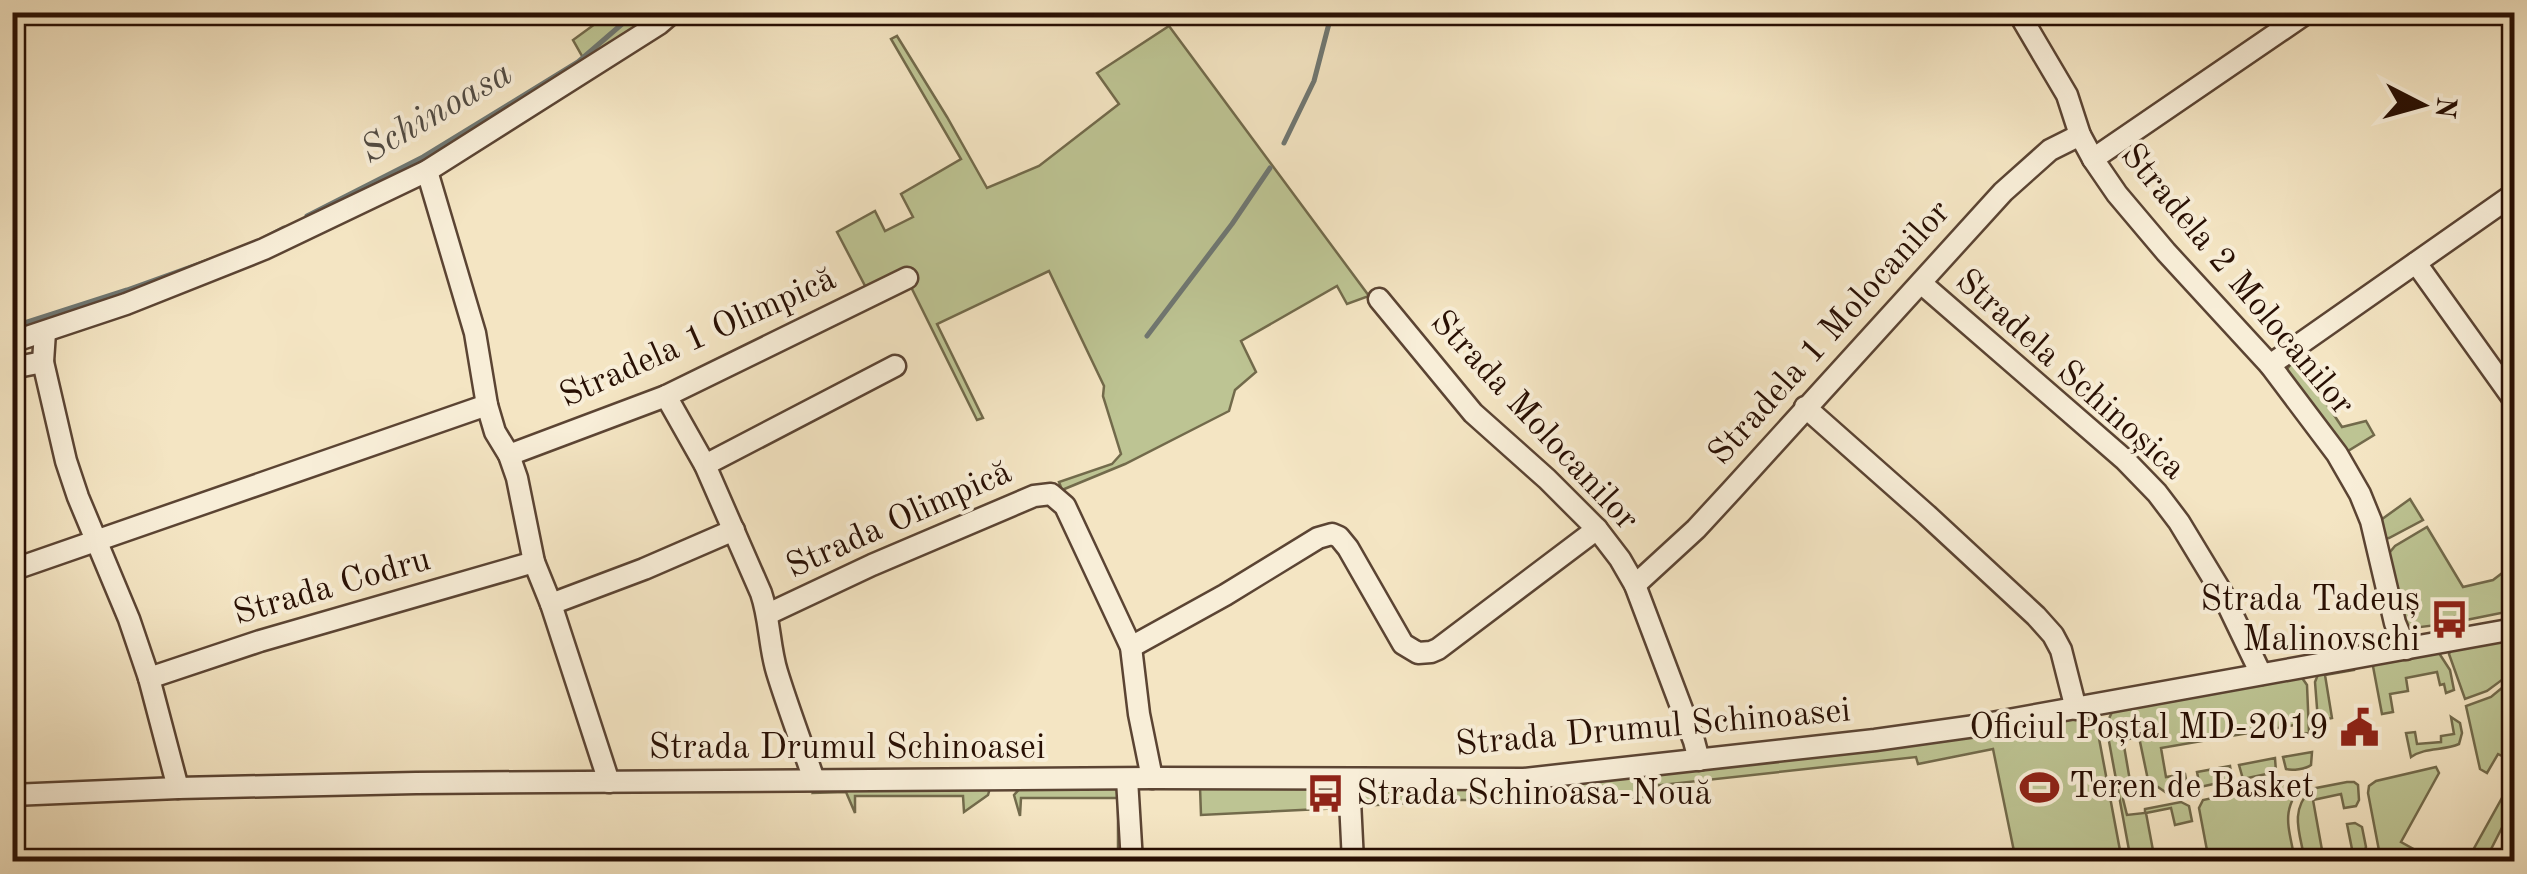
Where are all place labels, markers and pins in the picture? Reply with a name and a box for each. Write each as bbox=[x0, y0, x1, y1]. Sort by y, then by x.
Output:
place label: Strada Tadeuș Malinovschi bbox=[2200, 583, 2420, 658]
bus stop icon: Strada Tadeuș Malinovschi bbox=[2429, 599, 2471, 641]
public building icon: Oficiul Poștal MD-2019 bbox=[2338, 707, 2380, 749]
place label: Oficiul Poștal MD-2019 bbox=[1969, 711, 2329, 747]
sports icon: Teren de Basket bbox=[2018, 766, 2060, 808]
place label: Teren de Basket bbox=[2069, 770, 2314, 805]
bus stop icon: Strada Schinoasa-Nouă bbox=[1305, 773, 1347, 815]
place label: Strada Schinoasa-Nouă bbox=[1356, 777, 1712, 812]

